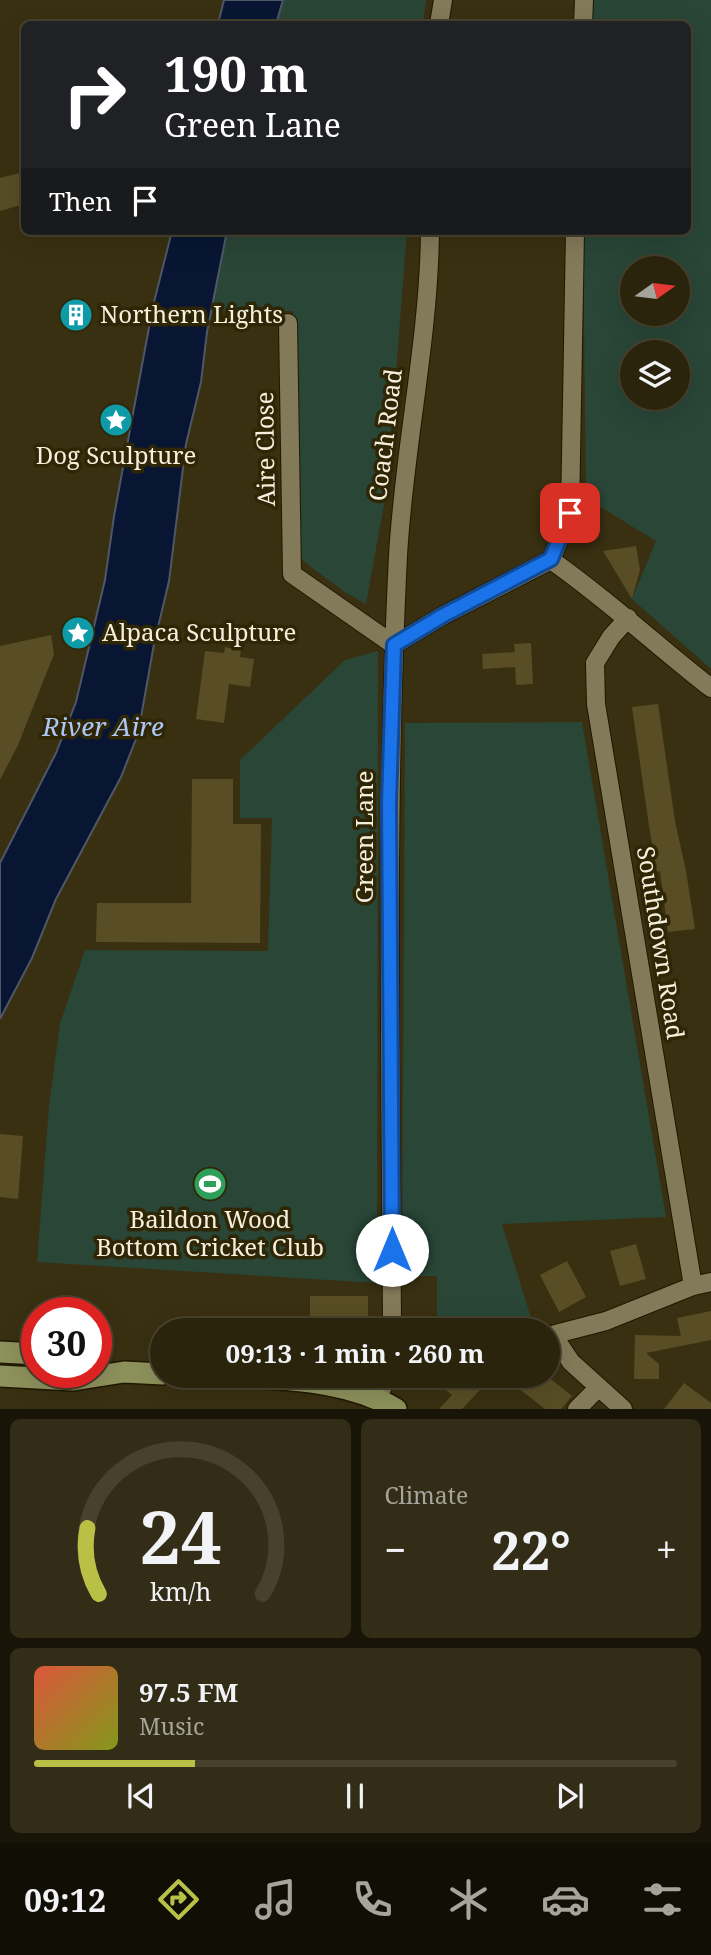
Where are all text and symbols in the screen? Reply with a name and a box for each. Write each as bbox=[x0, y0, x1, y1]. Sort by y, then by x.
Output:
text: 190 m bbox=[164, 40, 308, 106]
icon: right bbox=[49, 49, 140, 140]
text: Green Lane bbox=[164, 103, 341, 146]
icon: arrive bbox=[126, 182, 164, 220]
text: Then bbox=[49, 183, 112, 219]
north arrow bbox=[620, 256, 690, 326]
map controls bbox=[620, 256, 690, 410]
building icon: Northern Lights bbox=[57, 296, 95, 334]
place label: Northern Lights bbox=[100, 297, 283, 330]
button: layers bbox=[620, 340, 690, 410]
street label: Coach Road bbox=[360, 366, 409, 503]
street label: Aire Close bbox=[247, 391, 282, 507]
place icon: Dog Sculpture bbox=[97, 401, 135, 439]
place label: Dog Sculpture bbox=[36, 438, 196, 471]
pin bbox=[540, 483, 600, 543]
icon: arrive bbox=[551, 494, 589, 532]
place icon: Alpaca Sculpture bbox=[59, 614, 97, 652]
place label: Alpaca Sculpture bbox=[102, 615, 296, 648]
water label: River Aire bbox=[41, 708, 164, 744]
street label: Green Lane bbox=[347, 771, 380, 903]
street label: Southdown Road bbox=[630, 844, 693, 1042]
sports icon: Baildon Wood Bottom Cricket Club bbox=[191, 1165, 229, 1203]
place label: Baildon Wood Bottom Cricket Club bbox=[96, 1202, 324, 1263]
position arrow bbox=[355, 1213, 429, 1287]
speed limit sign: 30 bbox=[21, 1297, 112, 1388]
text: 09:13 · 1 min · 260 m bbox=[225, 1335, 485, 1371]
text: Climate bbox=[385, 1479, 468, 1511]
text: 24 bbox=[139, 1487, 221, 1586]
text: 22° bbox=[491, 1514, 571, 1585]
text: − bbox=[385, 1523, 407, 1575]
text: + bbox=[656, 1523, 677, 1575]
text: km/h bbox=[150, 1574, 211, 1608]
text: 97.5 FM bbox=[139, 1674, 238, 1710]
text: Music bbox=[139, 1710, 204, 1742]
icon: previous bbox=[122, 1777, 160, 1815]
icon: pause bbox=[336, 1777, 374, 1815]
icon: next bbox=[551, 1777, 589, 1815]
icon: directions bbox=[154, 1875, 203, 1924]
icon: music bbox=[251, 1875, 300, 1924]
icon: phone bbox=[348, 1875, 397, 1924]
icon: climate bbox=[444, 1875, 493, 1924]
icon: car bbox=[541, 1875, 590, 1924]
icon: filters bbox=[638, 1875, 687, 1924]
text: 09:12 bbox=[24, 1878, 106, 1921]

